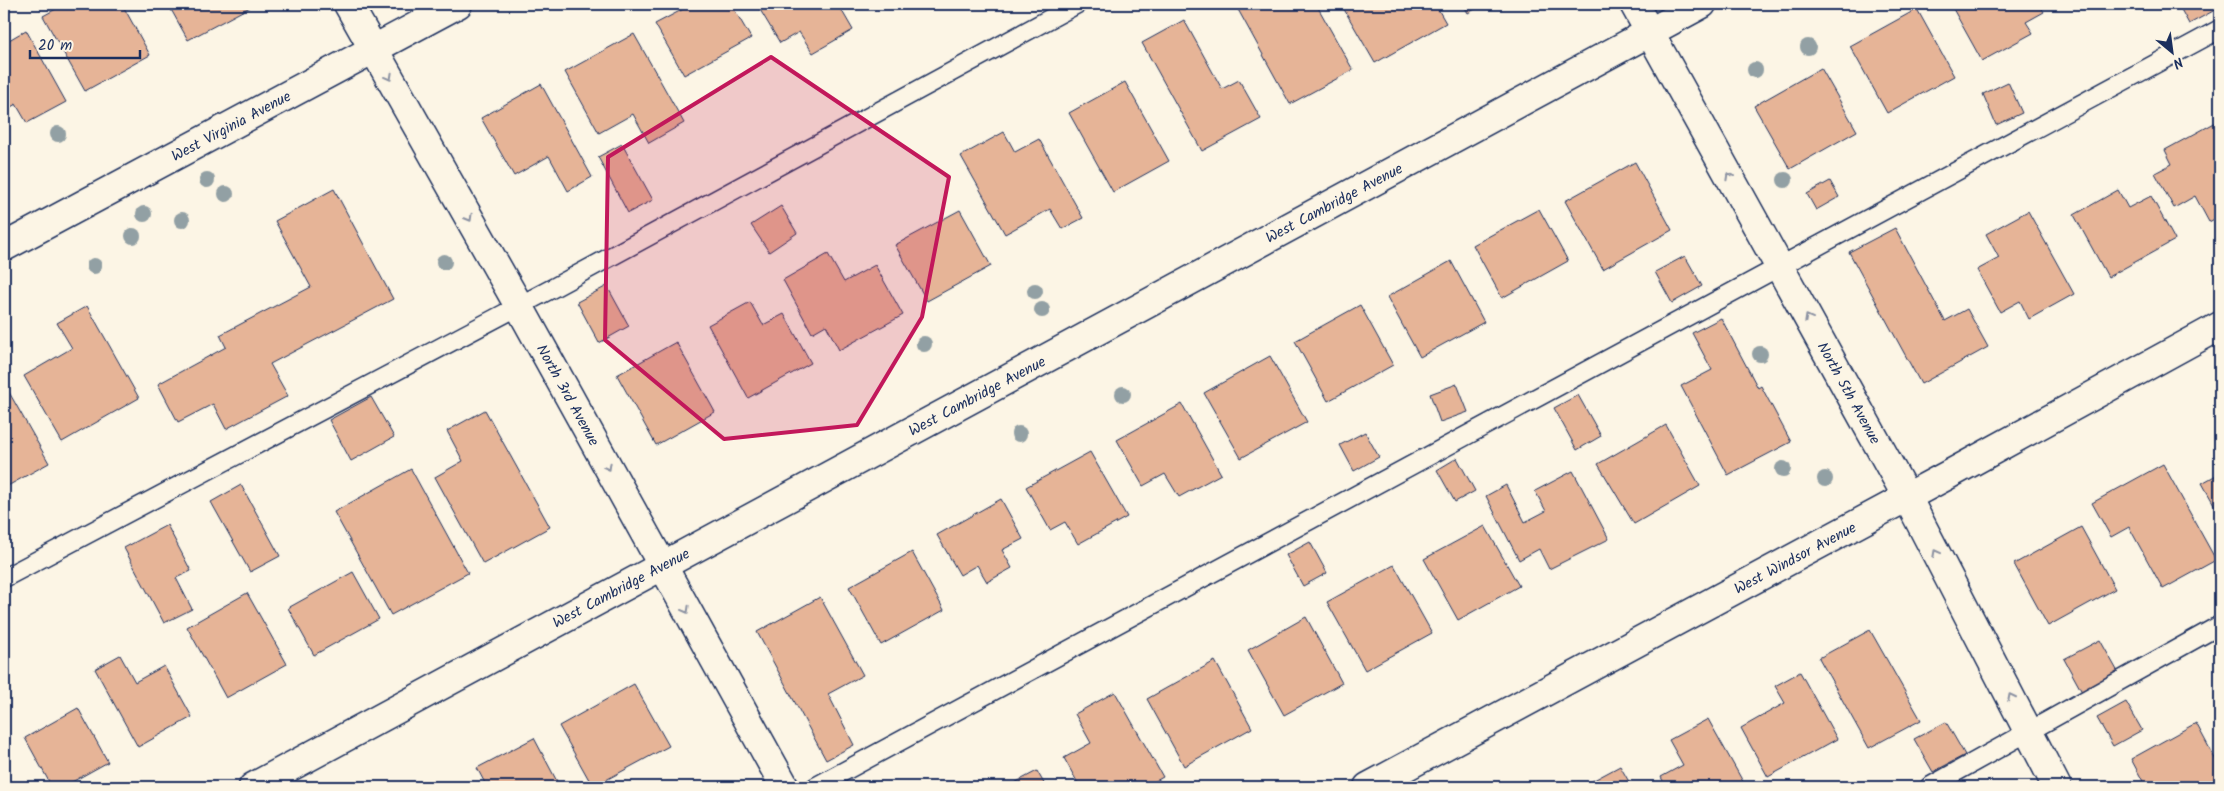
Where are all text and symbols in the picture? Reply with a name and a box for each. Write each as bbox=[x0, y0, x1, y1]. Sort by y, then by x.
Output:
scale bar bbox=[30, 28, 140, 60]
north arrow bbox=[2146, 28, 2196, 78]
text: 20 m bbox=[38, 34, 72, 58]
text: N bbox=[2168, 51, 2187, 74]
one-way arrow bbox=[383, 71, 393, 80]
street label: West Virginia Avenue bbox=[167, 85, 296, 169]
street label: West Cambridge Avenue bbox=[1261, 157, 1408, 250]
one-way arrow bbox=[1725, 172, 1735, 181]
one-way arrow bbox=[463, 213, 473, 222]
one-way arrow bbox=[1804, 314, 1814, 323]
street label: North 5th Avenue bbox=[1810, 338, 1886, 449]
street label: North 3rd Avenue bbox=[529, 340, 605, 451]
street label: West Cambridge Avenue bbox=[904, 350, 1051, 443]
one-way arrow bbox=[602, 462, 612, 471]
street label: West Windsor Avenue bbox=[1730, 516, 1861, 601]
street label: West Cambridge Avenue bbox=[548, 542, 695, 635]
one-way arrow bbox=[1932, 549, 1942, 558]
one-way arrow bbox=[680, 604, 690, 613]
one-way arrow bbox=[2007, 693, 2017, 702]

